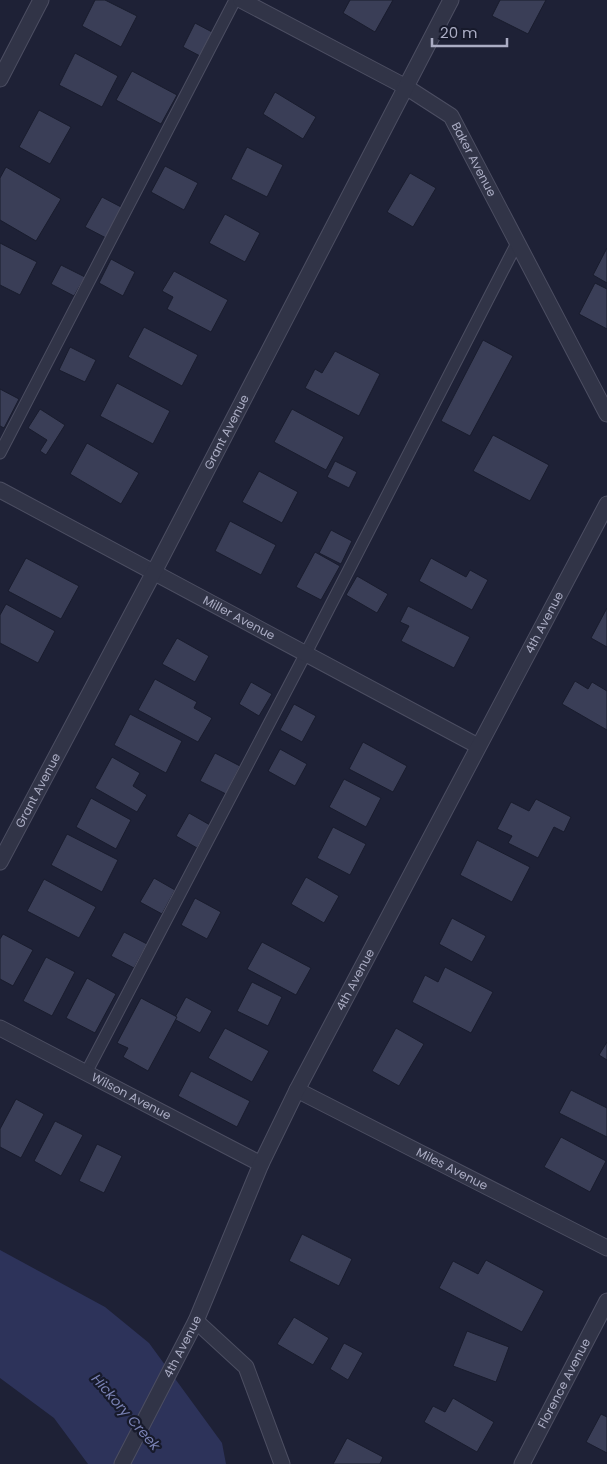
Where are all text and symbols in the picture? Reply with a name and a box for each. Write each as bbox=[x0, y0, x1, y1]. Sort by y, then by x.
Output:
scale bar bbox=[432, 15, 507, 47]
text: 20 m bbox=[440, 22, 478, 43]
street label: Baker Avenue bbox=[448, 119, 501, 199]
street label: Grant Avenue bbox=[200, 391, 253, 472]
street label: 4th Avenue bbox=[520, 588, 567, 656]
street label: Miller Avenue bbox=[200, 591, 278, 644]
street label: Grant Avenue bbox=[11, 750, 64, 831]
street label: 4th Avenue bbox=[332, 945, 378, 1013]
street label: Wilson Avenue bbox=[89, 1068, 174, 1124]
street label: Miles Avenue bbox=[414, 1143, 491, 1194]
street label: 4th Avenue bbox=[159, 1313, 205, 1381]
street label: Florence Avenue bbox=[533, 1335, 594, 1431]
water label: Hickory Creek bbox=[87, 1369, 165, 1455]

